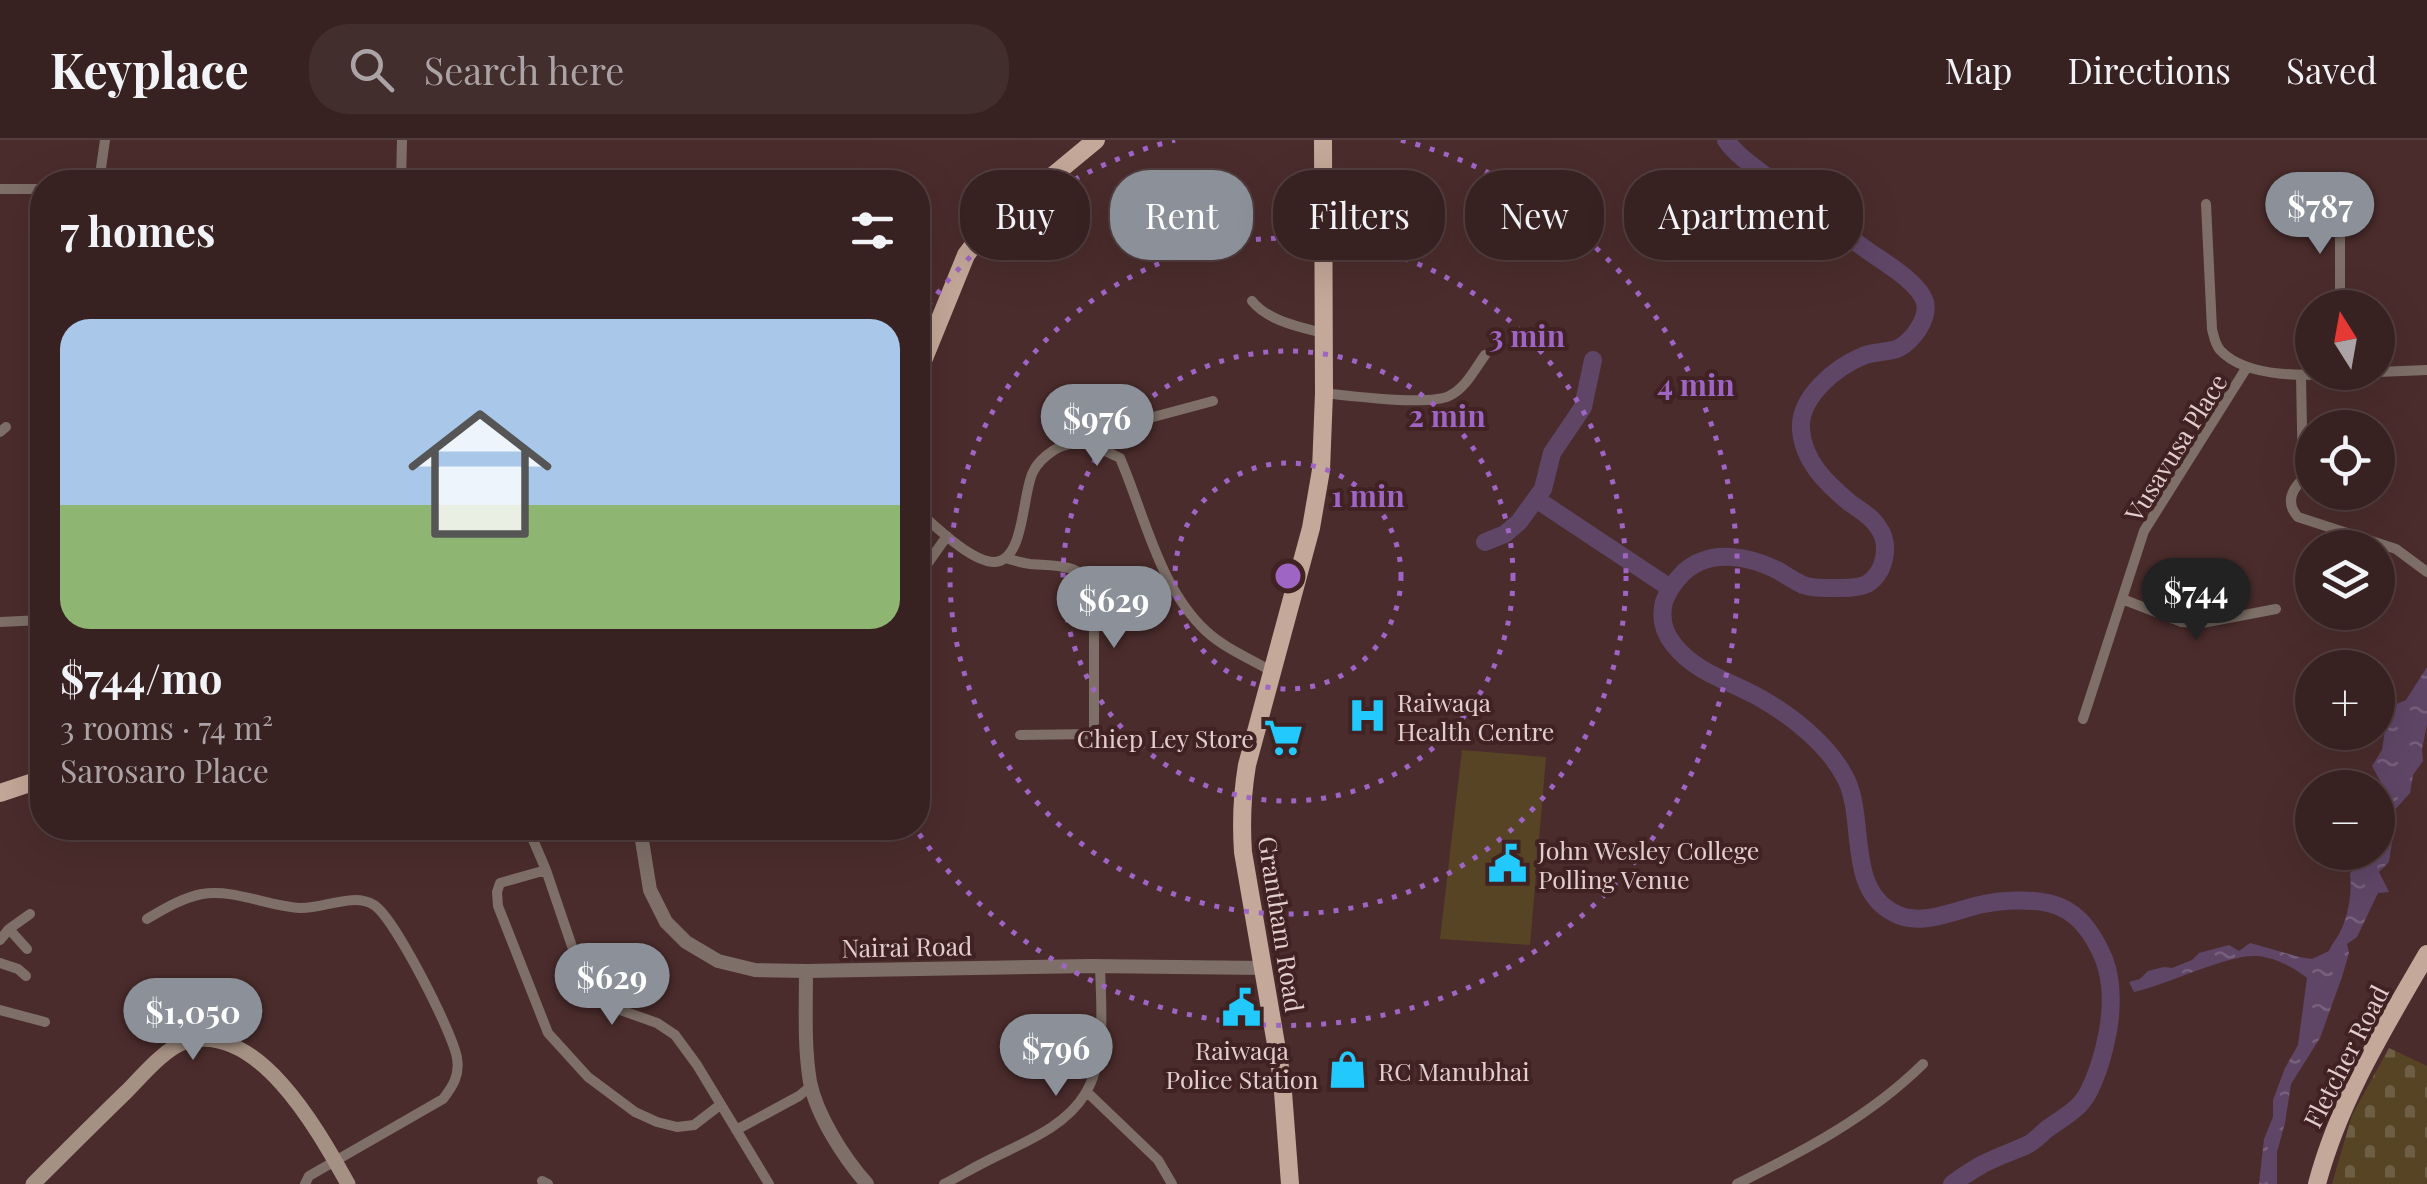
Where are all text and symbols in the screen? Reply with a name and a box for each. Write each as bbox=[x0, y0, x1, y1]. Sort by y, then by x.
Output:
search box bbox=[309, 24, 1009, 114]
text: Keyplace bbox=[50, 37, 249, 101]
icon: search bbox=[344, 42, 399, 97]
text: Search here bbox=[424, 44, 625, 95]
text: Map bbox=[1944, 46, 2012, 93]
text: Directions bbox=[2067, 46, 2231, 93]
text: Saved bbox=[2286, 46, 2377, 93]
chip: Buy bbox=[960, 170, 1090, 260]
chip: Rent bbox=[1110, 170, 1253, 260]
chip: Filters bbox=[1273, 170, 1445, 260]
chip: New bbox=[1465, 170, 1604, 260]
chip: Apartment bbox=[1624, 170, 1863, 260]
pin: $787 bbox=[2261, 172, 2379, 257]
text: $787 bbox=[2287, 183, 2353, 226]
text: 7 homes bbox=[60, 202, 215, 258]
icon: filters bbox=[845, 203, 900, 258]
north arrow bbox=[2295, 290, 2395, 390]
map controls bbox=[2295, 290, 2395, 870]
text: 3 min bbox=[1489, 315, 1566, 355]
text: 4 min bbox=[1657, 364, 1735, 404]
street label: Vusavusa Place bbox=[2116, 367, 2234, 528]
icon: home bbox=[390, 384, 570, 564]
pin: $976 bbox=[1038, 384, 1156, 469]
text: $976 bbox=[1063, 395, 1131, 438]
text: 2 min bbox=[1408, 395, 1486, 435]
button: locate bbox=[2295, 410, 2395, 510]
text: 1 min bbox=[1331, 475, 1405, 515]
button: layers bbox=[2295, 530, 2395, 630]
centre of rings bbox=[1270, 558, 1306, 594]
pin: $744 bbox=[2137, 558, 2255, 643]
pin: $629 bbox=[1055, 566, 1173, 651]
text: $744 bbox=[2163, 569, 2229, 612]
text: $629 bbox=[1079, 577, 1149, 620]
text: $744/mo bbox=[60, 649, 223, 705]
button: + bbox=[2295, 650, 2395, 750]
place label: Raiwaqa Health Centre bbox=[1397, 685, 1554, 747]
hospital icon: Raiwaqa Health Centre bbox=[1346, 694, 1388, 736]
text: 3 rooms · 74 m² bbox=[60, 705, 273, 748]
supermarket icon: Chiep Ley Store bbox=[1263, 716, 1305, 758]
place label: Chiep Ley Store bbox=[1077, 721, 1254, 754]
text: Sarosaro Place bbox=[60, 748, 269, 791]
button: − bbox=[2295, 770, 2395, 870]
place label: John Wesley College Polling Venue bbox=[1537, 833, 1759, 895]
street label: Grantham Road bbox=[1252, 834, 1312, 1014]
public building icon: John Wesley College Polling Venue bbox=[1487, 842, 1529, 884]
street label: Nairai Road bbox=[841, 928, 973, 964]
pin: $629 bbox=[553, 943, 671, 1028]
text: $629 bbox=[577, 954, 647, 997]
pin: $1,050 bbox=[112, 978, 274, 1063]
street label: Fletcher Road bbox=[2295, 979, 2395, 1133]
public building icon: Raiwaqa Police Station bbox=[1221, 987, 1263, 1029]
text: $1,050 bbox=[145, 989, 241, 1032]
pin: $796 bbox=[997, 1014, 1115, 1099]
text: $796 bbox=[1022, 1025, 1090, 1068]
place label: Raiwaqa Police Station bbox=[1166, 1033, 1319, 1095]
shop icon: RC Manubhai bbox=[1327, 1049, 1369, 1091]
place label: RC Manubhai bbox=[1378, 1054, 1529, 1087]

